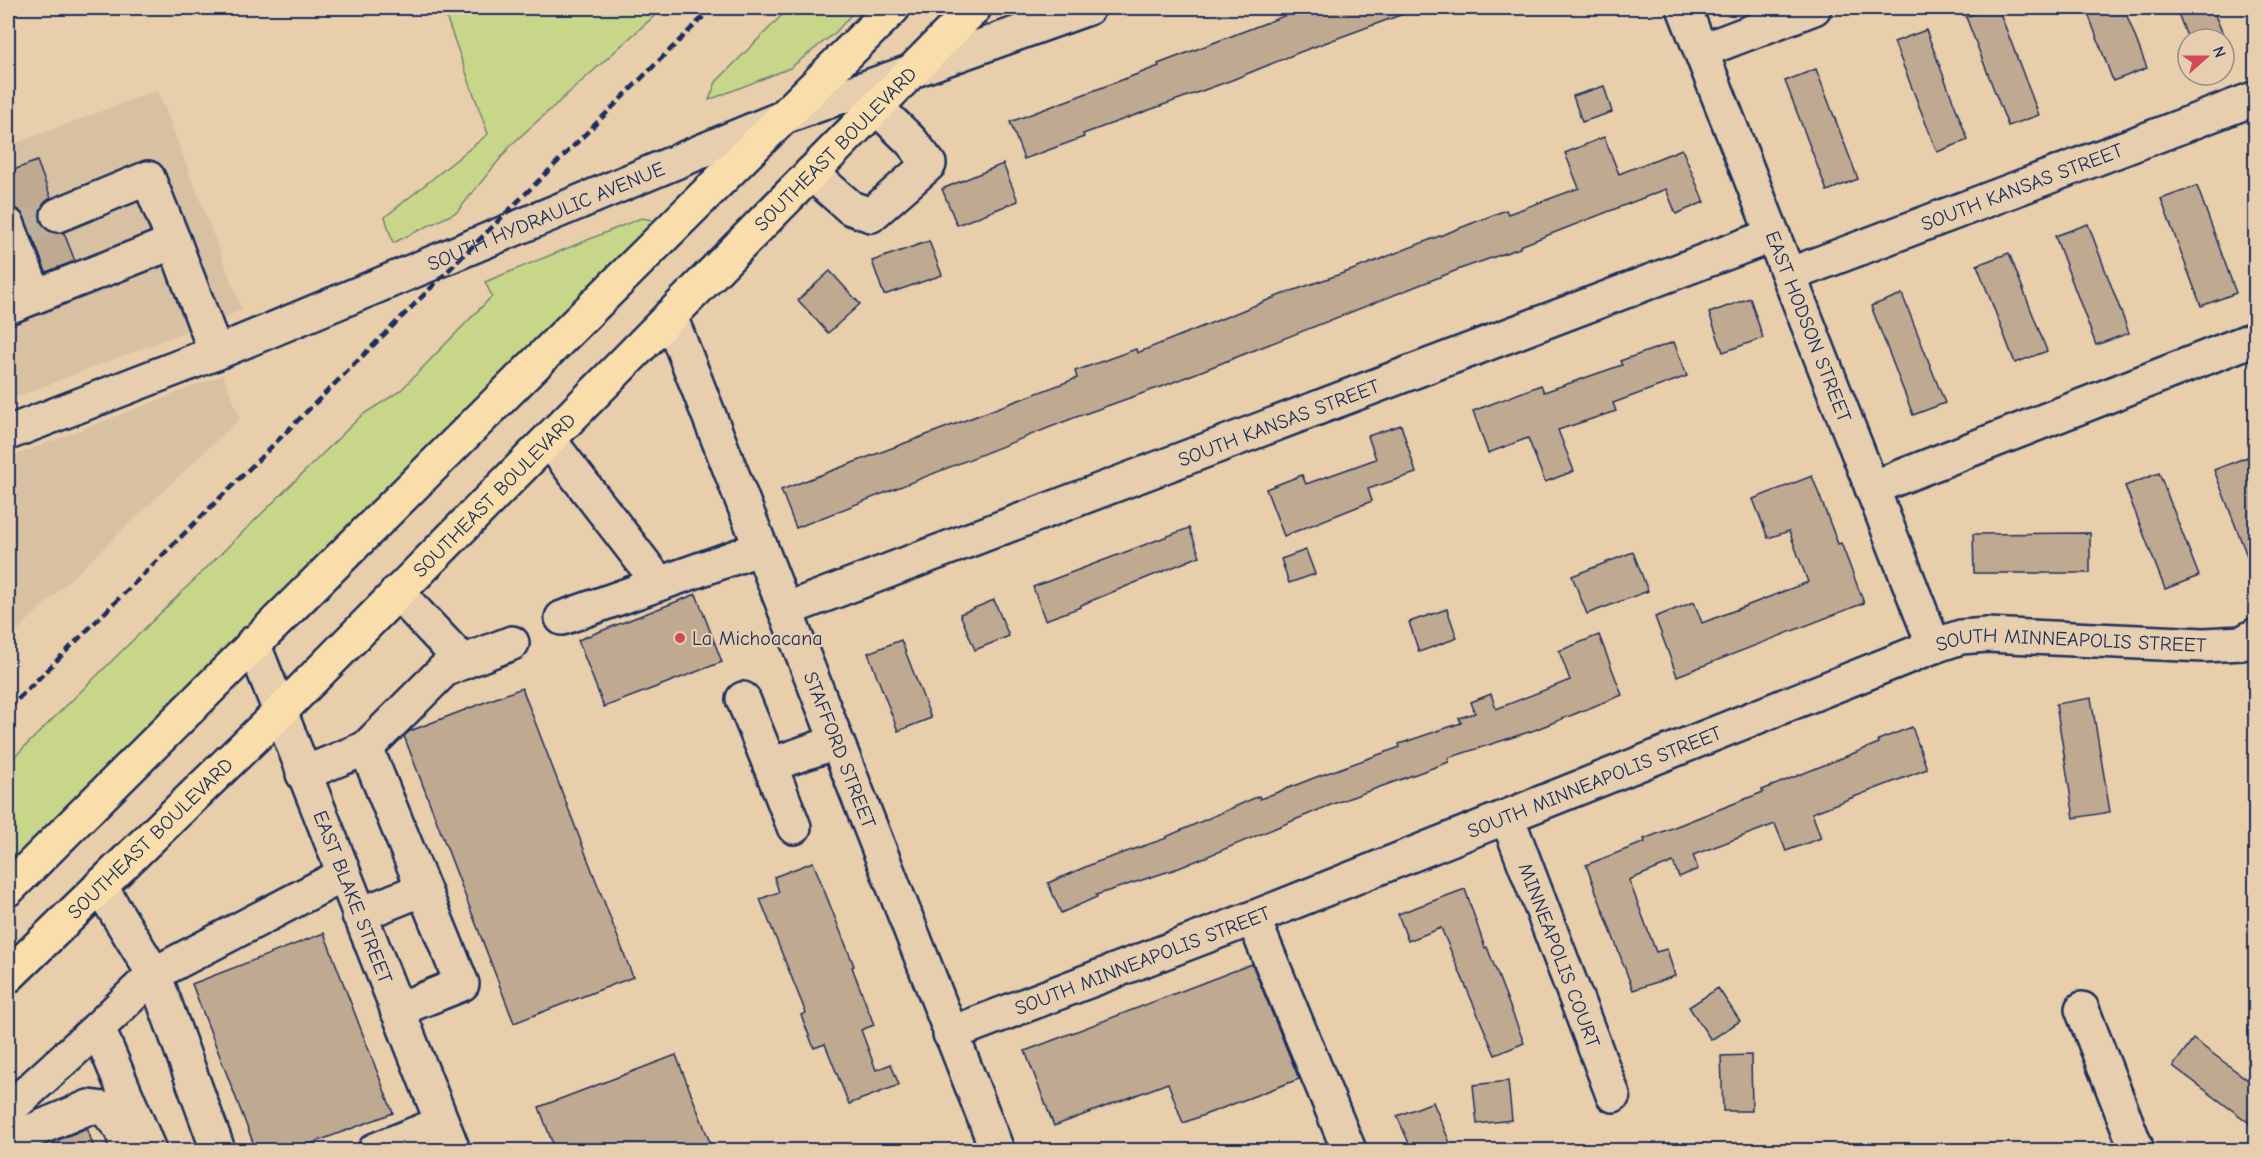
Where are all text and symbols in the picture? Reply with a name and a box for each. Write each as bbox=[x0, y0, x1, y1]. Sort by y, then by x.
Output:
north arrow bbox=[2176, 27, 2236, 87]
text: N bbox=[2209, 44, 2229, 60]
street label: SOUTHEAST BOULEVARD bbox=[750, 62, 922, 236]
street label: SOUTH KANSAS STREET bbox=[1918, 138, 2127, 236]
street label: SOUTH HYDRAULIC AVENUE bbox=[424, 157, 668, 276]
street label: EAST HODSON STREET bbox=[1760, 228, 1856, 426]
street label: SOUTH KANSAS STREET bbox=[1175, 374, 1383, 472]
street label: SOUTHEAST BOULEVARD bbox=[409, 408, 580, 582]
street label: SOUTH MINNEAPOLIS STREET bbox=[1933, 624, 2207, 657]
place label: La Michoacana bbox=[692, 627, 823, 650]
marker: La Michoacana bbox=[673, 631, 687, 645]
street label: STAFFORD STREET bbox=[799, 669, 881, 832]
street label: SOUTH MINNEAPOLIS STREET bbox=[1464, 721, 1725, 843]
street label: SOUTHEAST BOULEVARD bbox=[63, 753, 238, 924]
street label: EAST BLAKE STREET bbox=[308, 807, 397, 987]
street label: MINNEAPOLIS COURT bbox=[1514, 860, 1605, 1051]
street label: SOUTH MINNEAPOLIS STREET bbox=[1012, 901, 1274, 1020]

